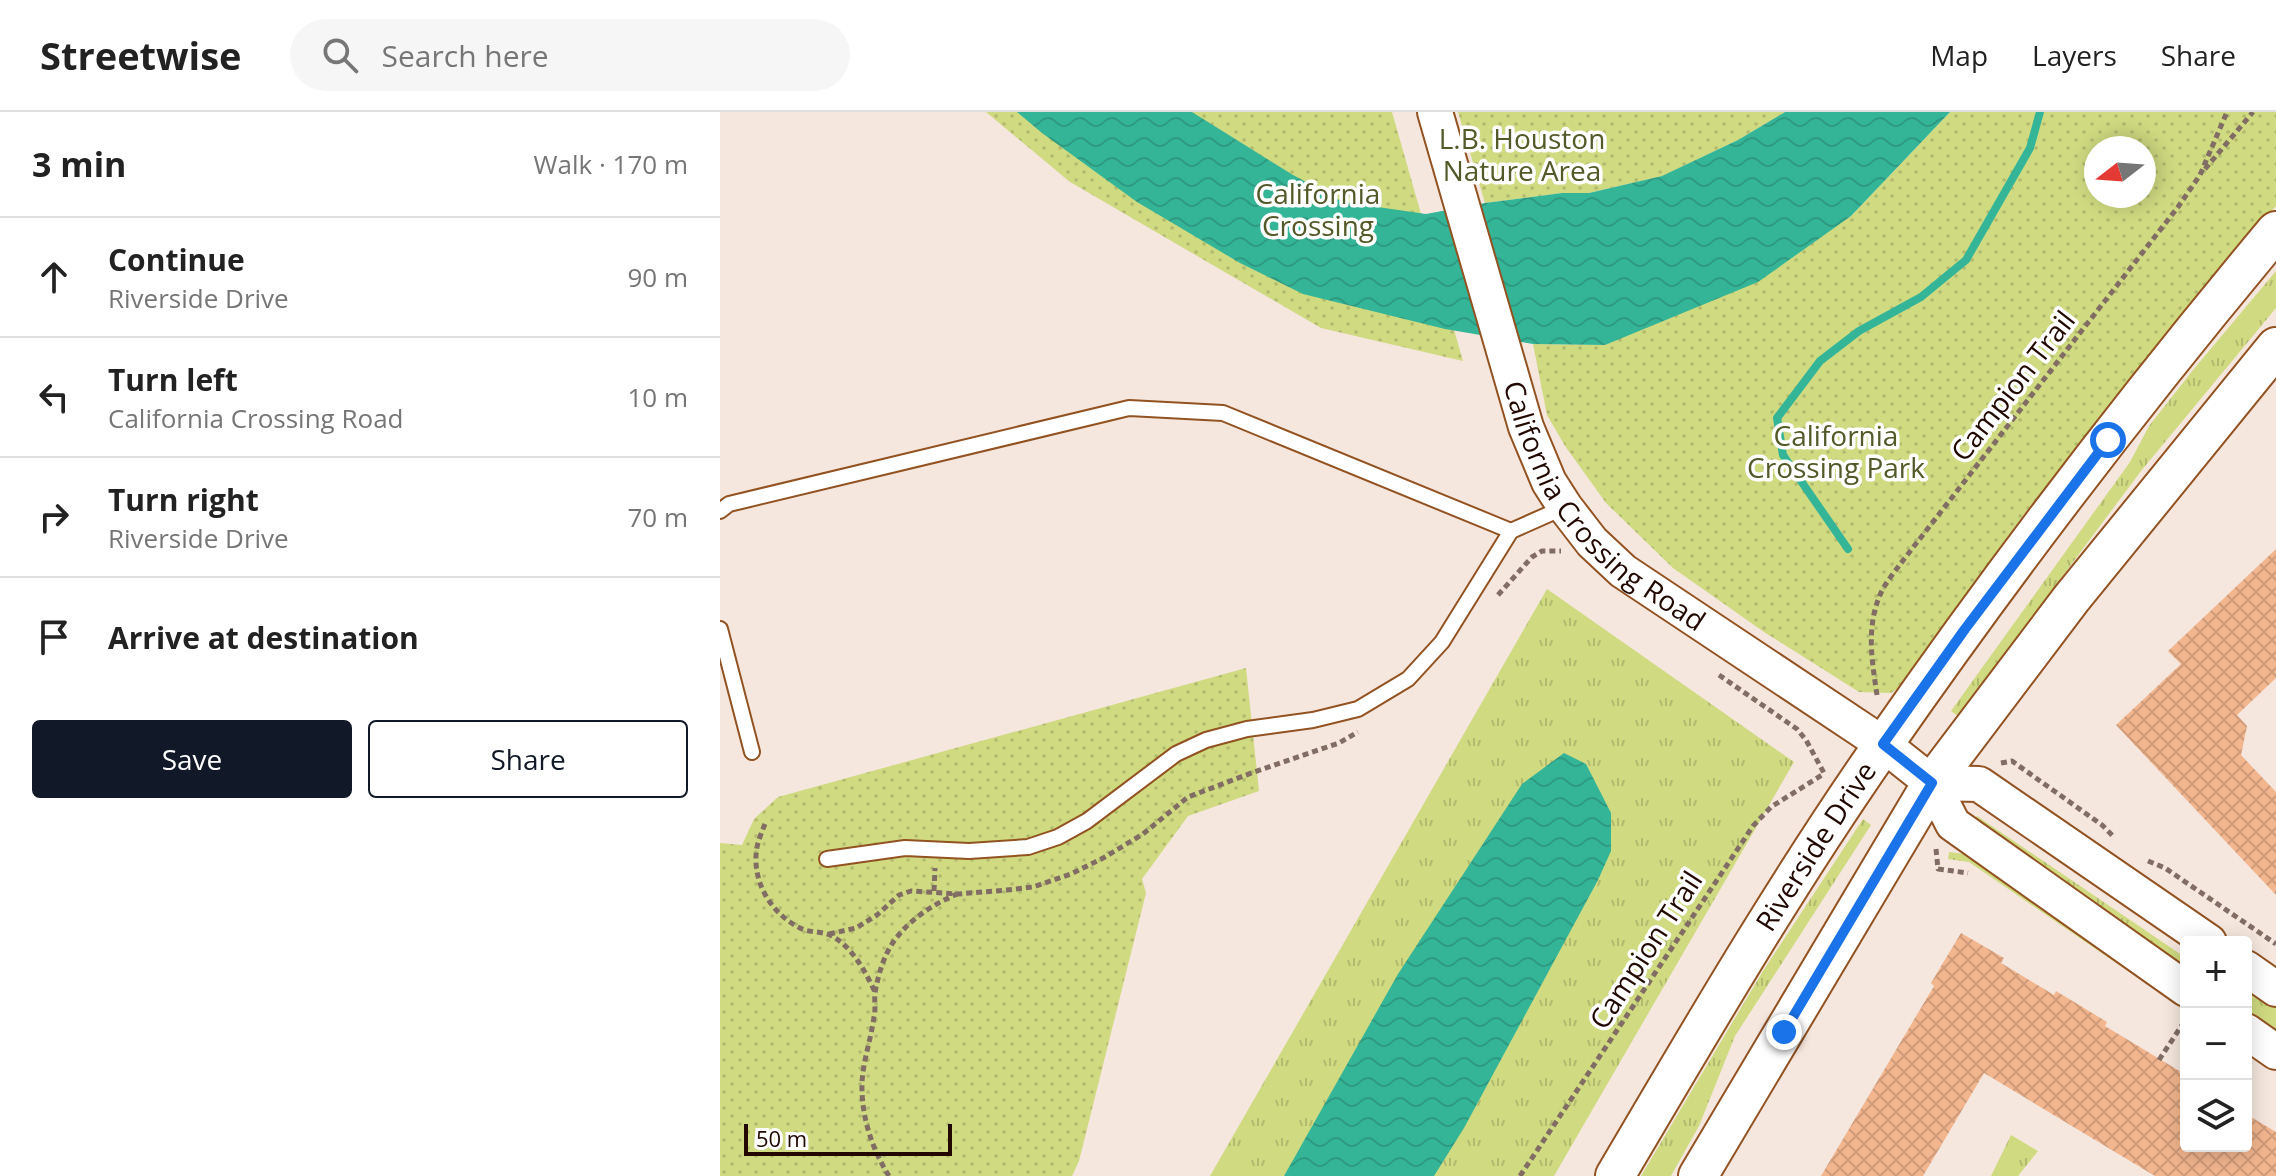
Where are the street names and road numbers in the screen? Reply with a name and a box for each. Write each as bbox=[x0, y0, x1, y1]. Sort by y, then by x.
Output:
street label: Campion Trail bbox=[1941, 302, 2083, 468]
street label: California Crossing Road bbox=[1496, 376, 1713, 639]
street label: Riverside Drive bbox=[1746, 754, 1884, 938]
street label: Campion Trail bbox=[1580, 863, 1710, 1036]

